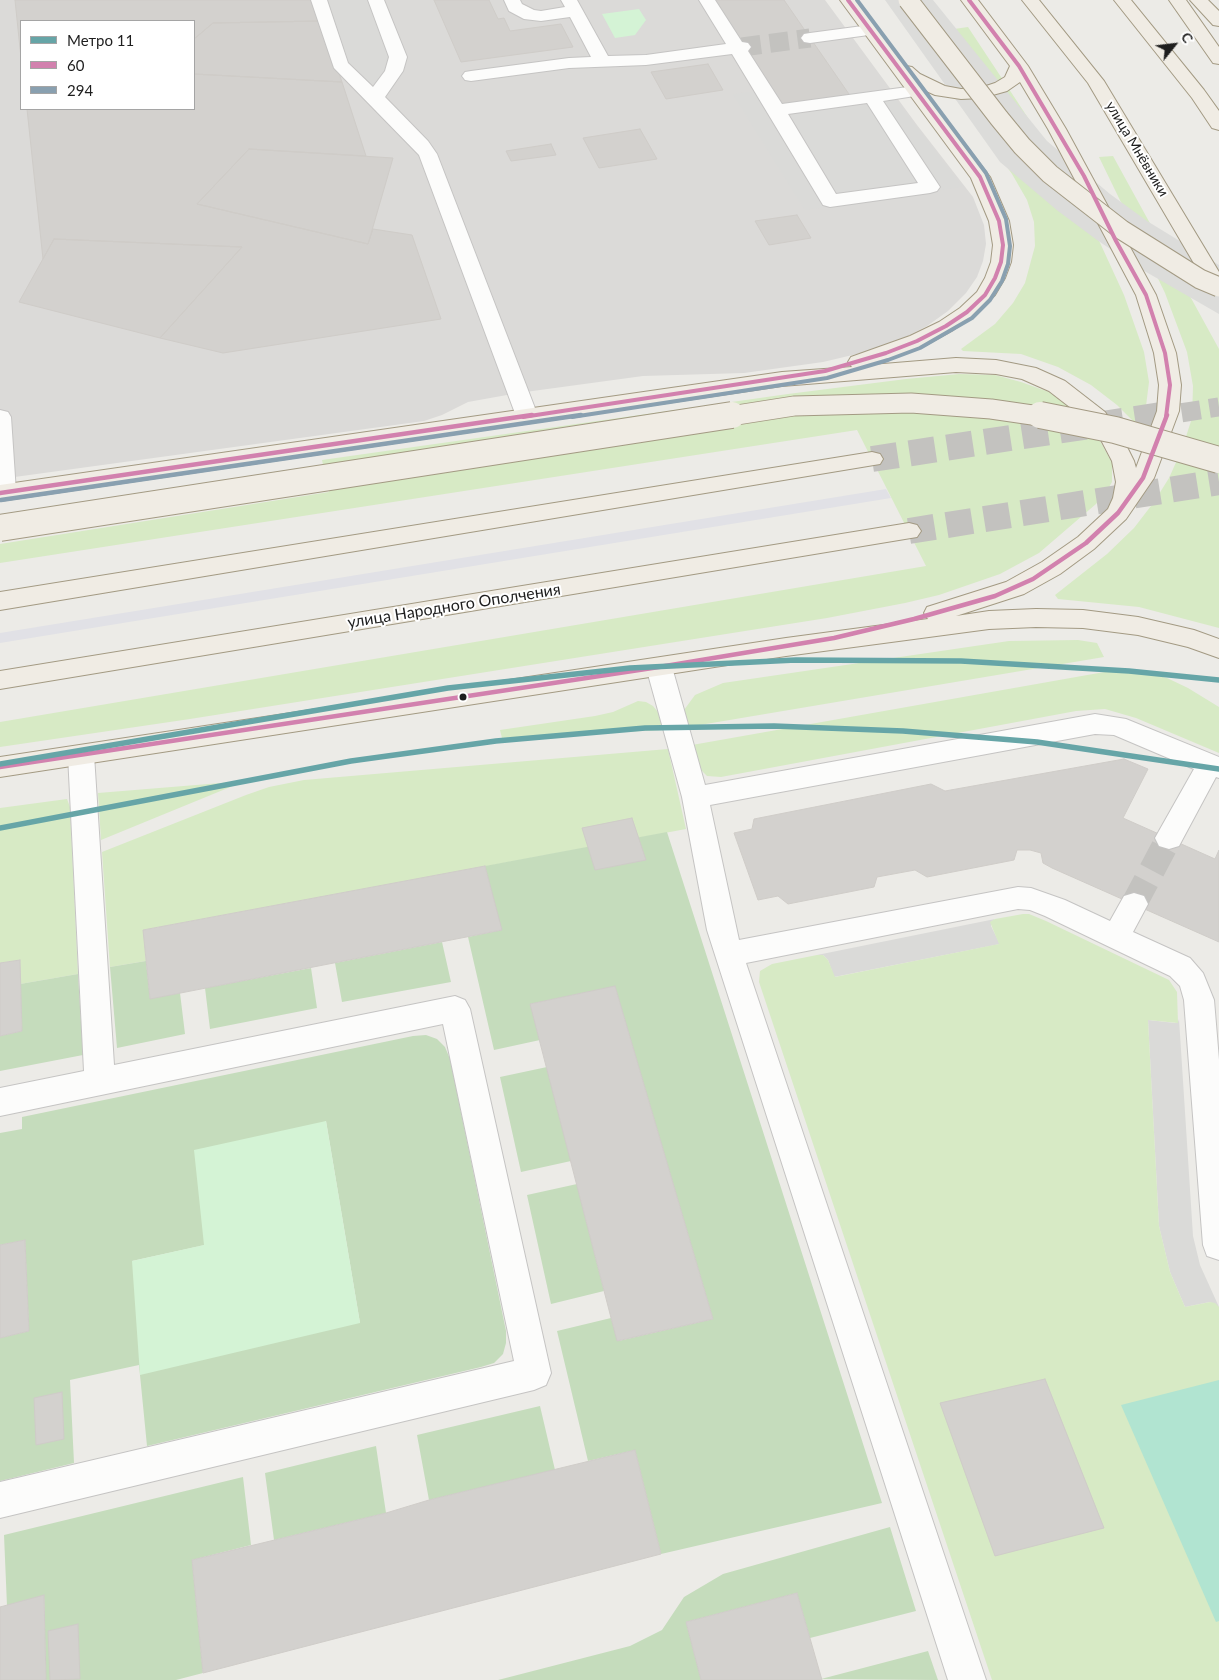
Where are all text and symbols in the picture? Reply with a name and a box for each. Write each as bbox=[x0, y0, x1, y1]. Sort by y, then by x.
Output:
legend bbox=[20, 20, 195, 110]
north arrow bbox=[1149, 20, 1199, 70]
text: С bbox=[1178, 29, 1197, 46]
text: Метро 11 bbox=[67, 31, 134, 49]
text: 60 bbox=[67, 56, 84, 74]
text: 294 bbox=[67, 81, 93, 99]
street label: улица Мнёвники bbox=[1102, 98, 1172, 200]
street label: улица Народного Ополчения bbox=[346, 580, 562, 632]
unlabelled marker bbox=[458, 692, 468, 702]

